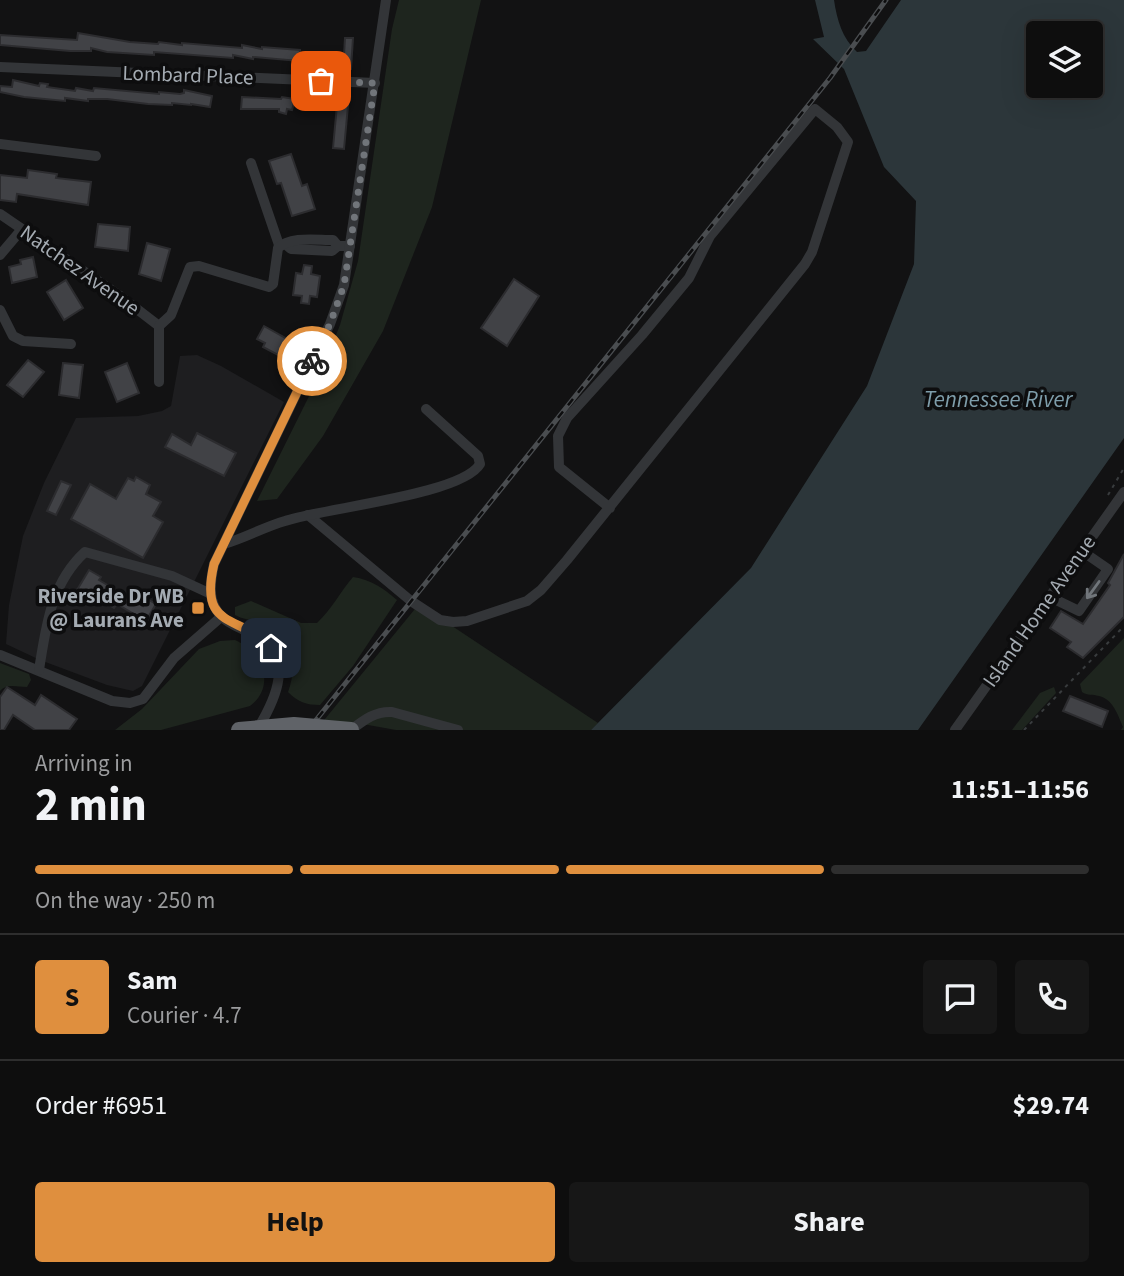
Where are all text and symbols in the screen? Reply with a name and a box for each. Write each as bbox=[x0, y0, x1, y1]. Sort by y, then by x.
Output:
map controls bbox=[1026, 21, 1103, 98]
button: layers bbox=[1026, 21, 1103, 98]
pin bbox=[291, 51, 351, 111]
street label: Lombard Place bbox=[122, 58, 254, 92]
icon: bag bbox=[302, 62, 340, 100]
street label: Natchez Avenue bbox=[14, 218, 146, 322]
courier bbox=[277, 326, 347, 396]
icon: bike bbox=[293, 342, 331, 380]
water label: Tennessee River bbox=[924, 383, 1074, 416]
street label: Island Home Avenue bbox=[975, 529, 1103, 693]
one-way arrow bbox=[1086, 580, 1101, 599]
place label: Riverside Dr WB @ Laurans Ave bbox=[38, 581, 184, 635]
marker: Riverside Dr WB @ Laurans Ave bbox=[190, 600, 206, 616]
pin bbox=[241, 618, 301, 678]
icon: home bbox=[252, 629, 290, 667]
text: Arriving in bbox=[35, 747, 133, 780]
text: 11:51–11:56 bbox=[951, 771, 1089, 808]
text: 2 min bbox=[35, 773, 147, 838]
text: On the way · 250 m bbox=[35, 884, 215, 917]
button: chat bbox=[923, 960, 997, 1034]
button: phone bbox=[1015, 960, 1089, 1034]
text: Sam bbox=[127, 962, 177, 999]
text: S bbox=[65, 979, 79, 1016]
text: Courier · 4.7 bbox=[127, 999, 242, 1032]
text: Order #6951 bbox=[35, 1087, 167, 1124]
text: $29.74 bbox=[1013, 1087, 1089, 1124]
button: Help bbox=[35, 1182, 555, 1262]
button: Share bbox=[569, 1182, 1089, 1262]

